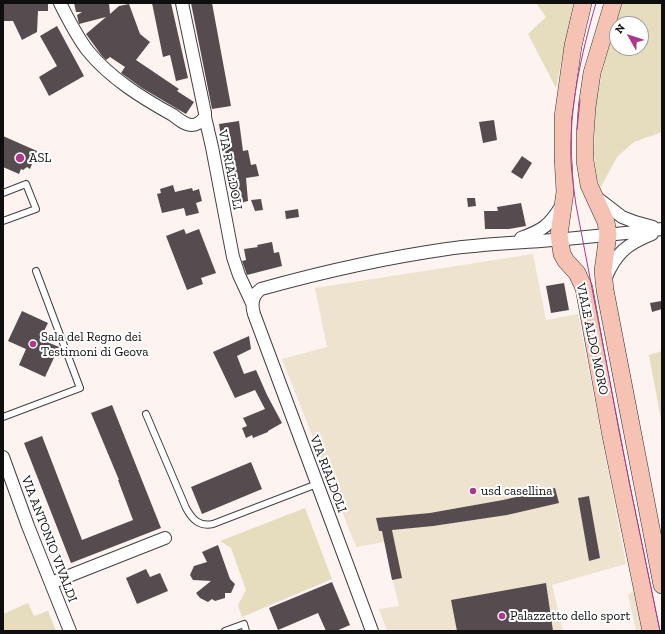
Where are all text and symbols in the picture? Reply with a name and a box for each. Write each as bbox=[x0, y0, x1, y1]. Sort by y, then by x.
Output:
north arrow bbox=[609, 16, 649, 56]
text: N bbox=[612, 21, 628, 36]
street label: VIA RIALDOLI bbox=[215, 129, 245, 211]
place label: ASL bbox=[29, 150, 51, 166]
marker: ASL bbox=[14, 152, 26, 164]
street label: VIALE ALDO MORO bbox=[573, 282, 611, 396]
place label: Sala del Regno dei Testimoni di Geova bbox=[41, 329, 149, 360]
marker: Sala del Regno dei Testimoni di Geova bbox=[28, 339, 38, 349]
street label: VIA RIALDOLI bbox=[306, 433, 350, 515]
street label: VIA ANTONIO VIVALDI bbox=[18, 474, 80, 604]
place label: usd casellina bbox=[481, 483, 552, 499]
marker: usd casellina bbox=[468, 486, 478, 496]
place label: Palazzetto dello sport bbox=[510, 608, 630, 624]
marker: Palazzetto dello sport bbox=[497, 611, 507, 621]

